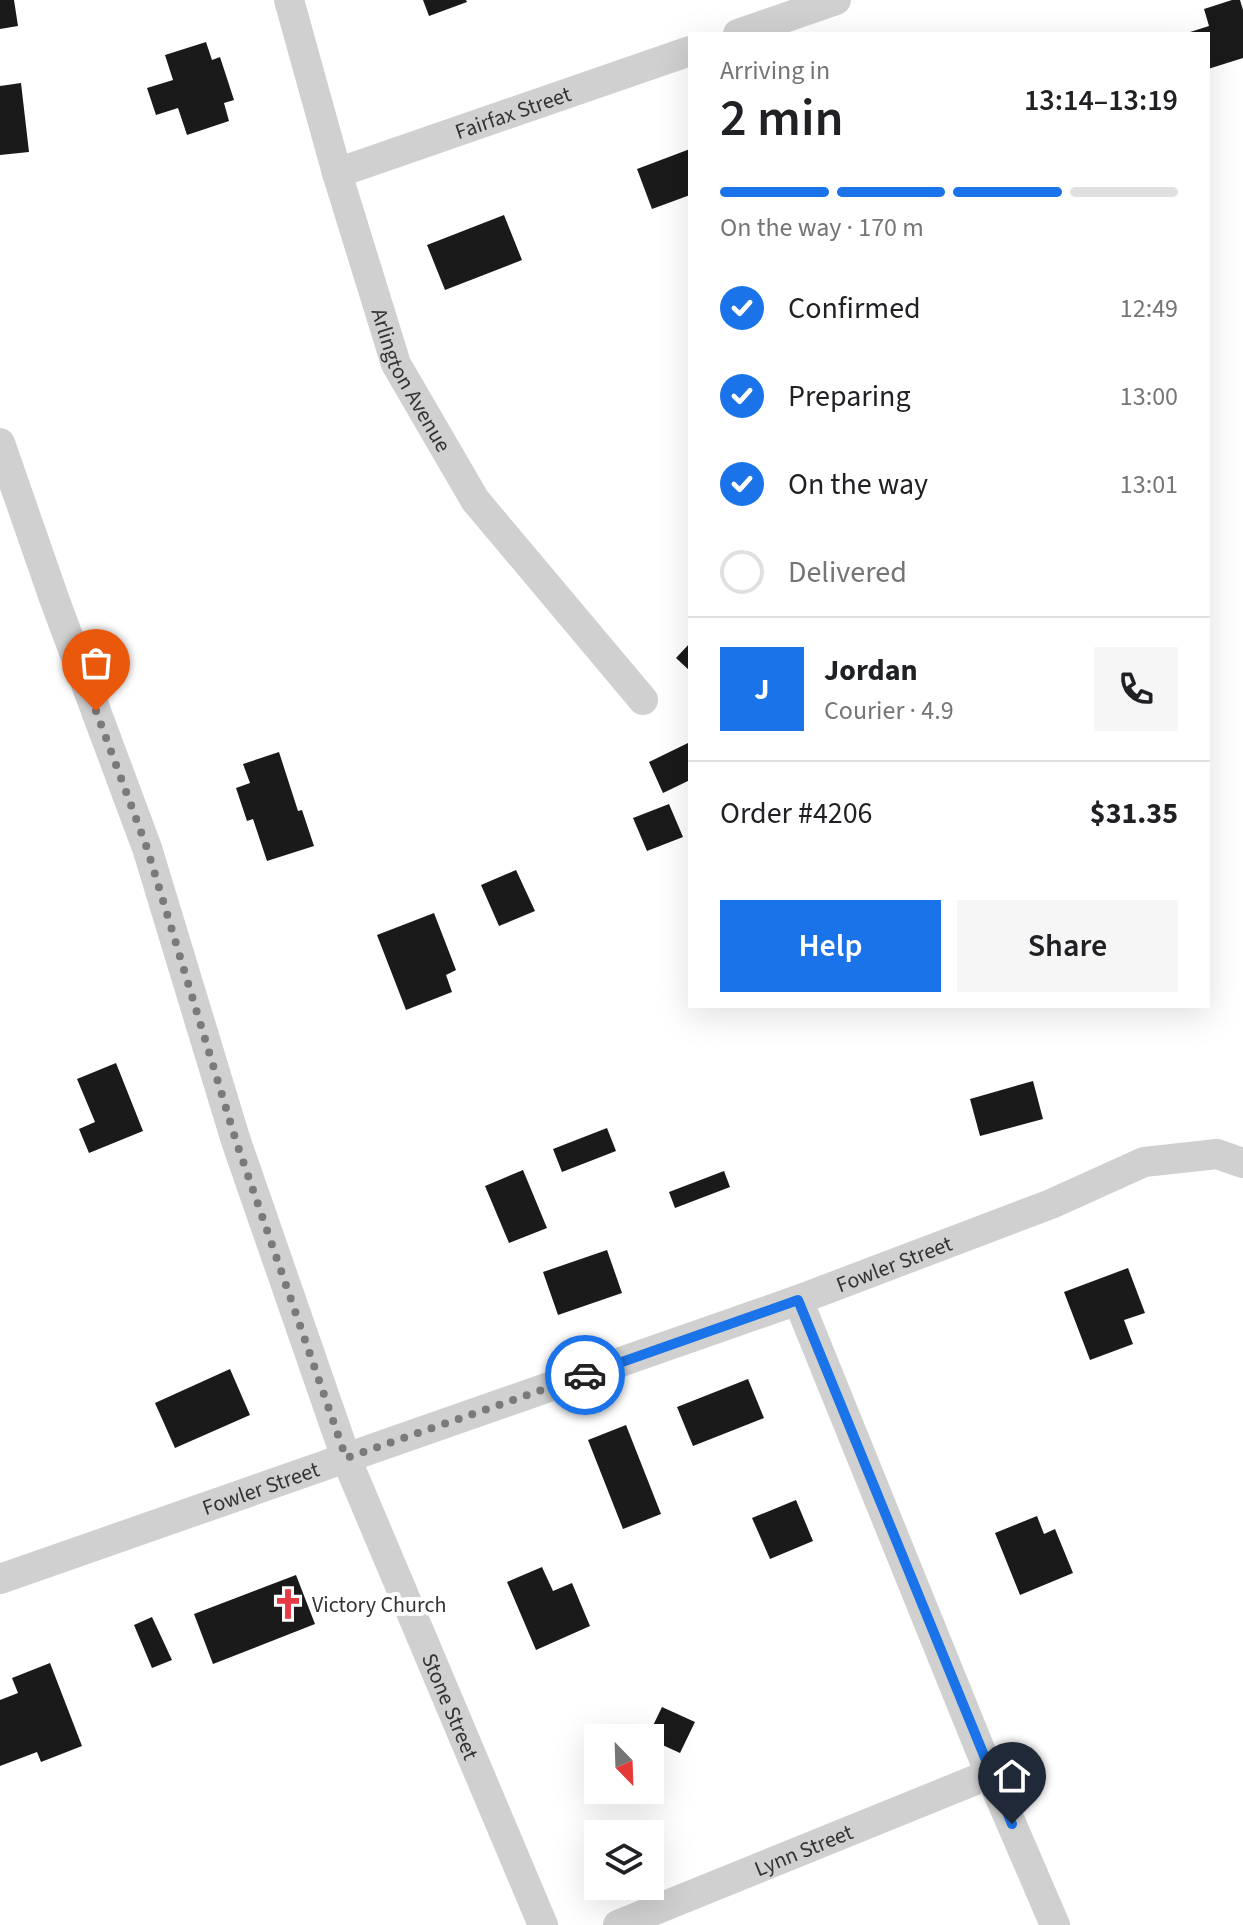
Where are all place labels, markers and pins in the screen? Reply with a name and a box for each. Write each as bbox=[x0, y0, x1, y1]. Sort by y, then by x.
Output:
pin bbox=[62, 629, 130, 711]
church icon: Victory Church bbox=[271, 1587, 305, 1621]
place label: Victory Church bbox=[312, 1589, 446, 1621]
pin bbox=[978, 1742, 1046, 1824]

